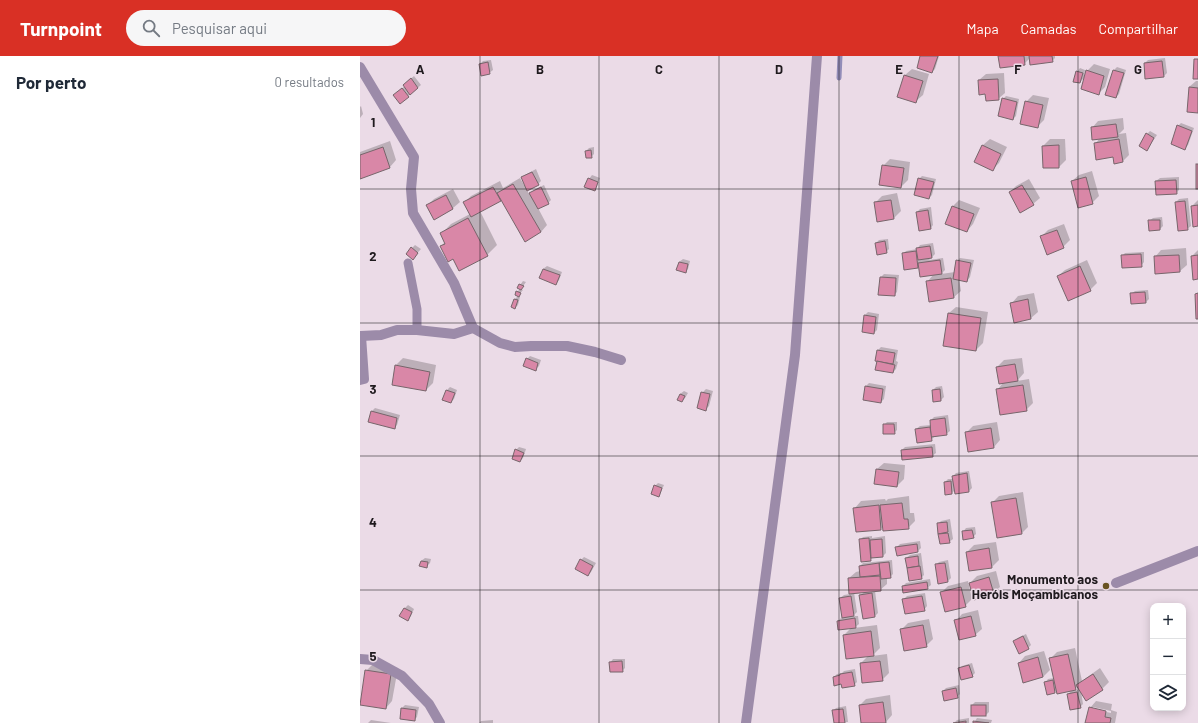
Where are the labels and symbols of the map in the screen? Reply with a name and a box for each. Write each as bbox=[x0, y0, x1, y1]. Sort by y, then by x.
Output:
text: A bbox=[416, 61, 425, 77]
text: B bbox=[536, 61, 544, 77]
text: C bbox=[655, 61, 663, 77]
text: D bbox=[775, 61, 783, 77]
text: E bbox=[895, 61, 903, 77]
text: F bbox=[1014, 61, 1022, 77]
text: G bbox=[1134, 61, 1142, 77]
text: 1 bbox=[371, 114, 375, 130]
text: 2 bbox=[369, 248, 377, 264]
text: 3 bbox=[369, 381, 377, 397]
text: 4 bbox=[369, 514, 377, 530]
place label: Monumento aos Heróis Moçambicanos bbox=[972, 571, 1098, 602]
marker: Monumento aos Heróis Moçambicanos bbox=[1101, 581, 1111, 591]
text: 5 bbox=[369, 648, 377, 664]

